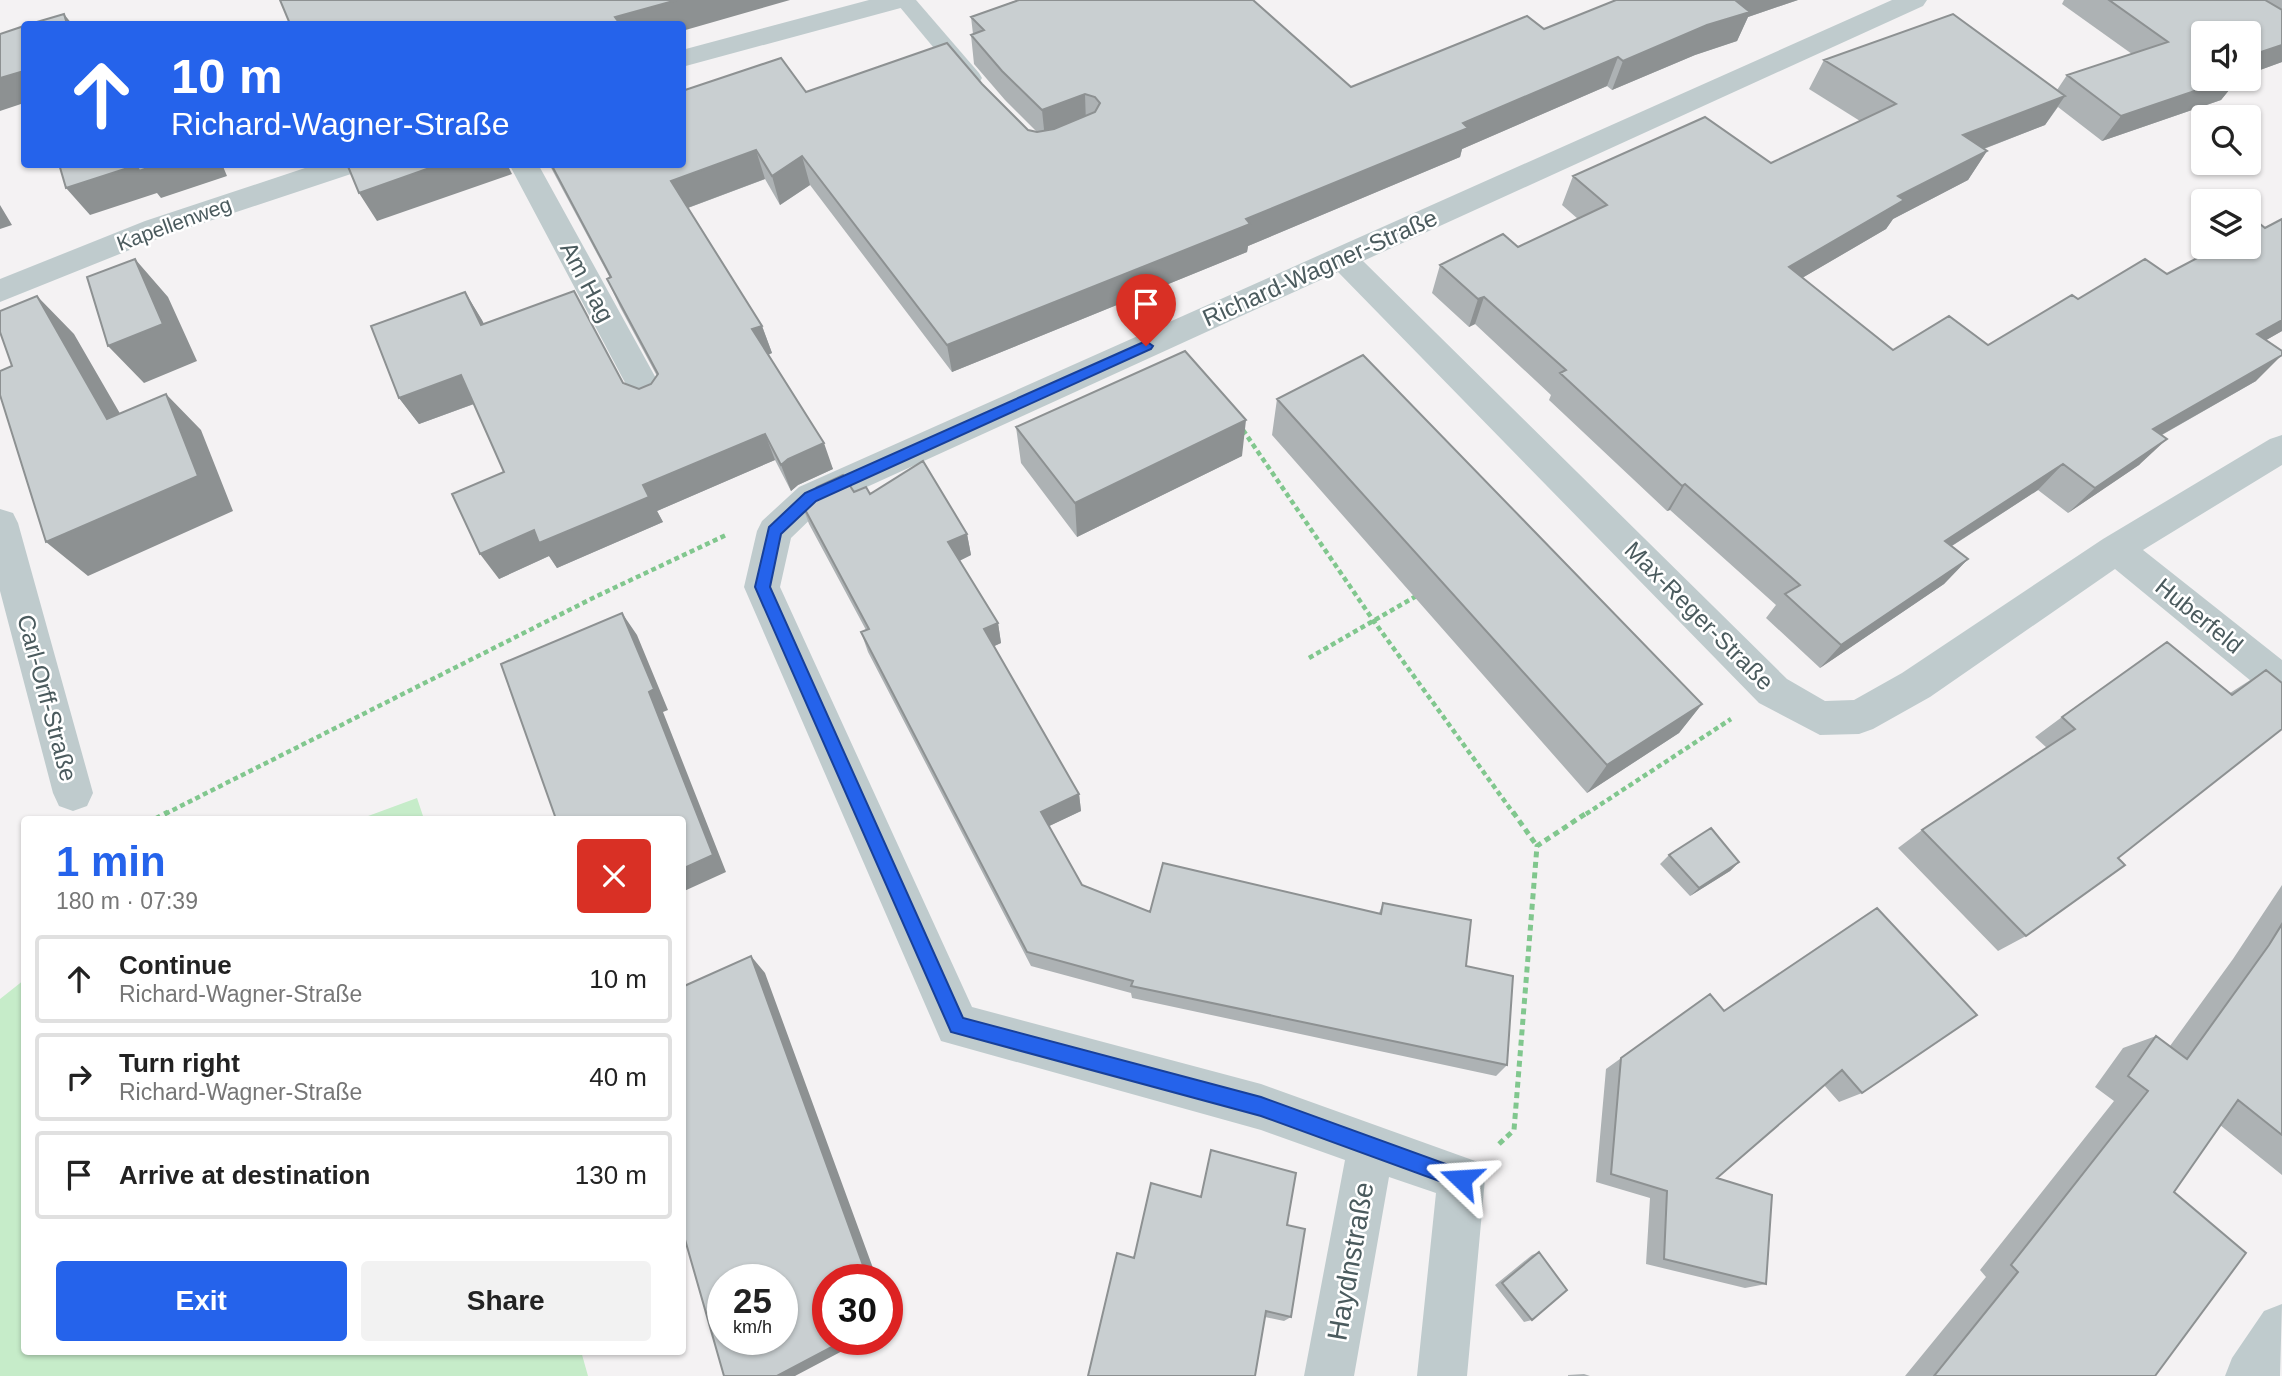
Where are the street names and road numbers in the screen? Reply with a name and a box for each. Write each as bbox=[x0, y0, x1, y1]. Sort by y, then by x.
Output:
street label: Kapellenweg bbox=[113, 192, 234, 255]
street label: Richard-Wagner-Straße bbox=[1198, 204, 1441, 332]
street label: Am Hag bbox=[555, 237, 620, 326]
street label: Max-Reger-Straße bbox=[1620, 536, 1779, 695]
street label: Huberfeld bbox=[2150, 572, 2248, 659]
street label: Carl-Orff-Straße bbox=[12, 612, 83, 784]
street label: Haydnstraße bbox=[1321, 1179, 1380, 1343]

